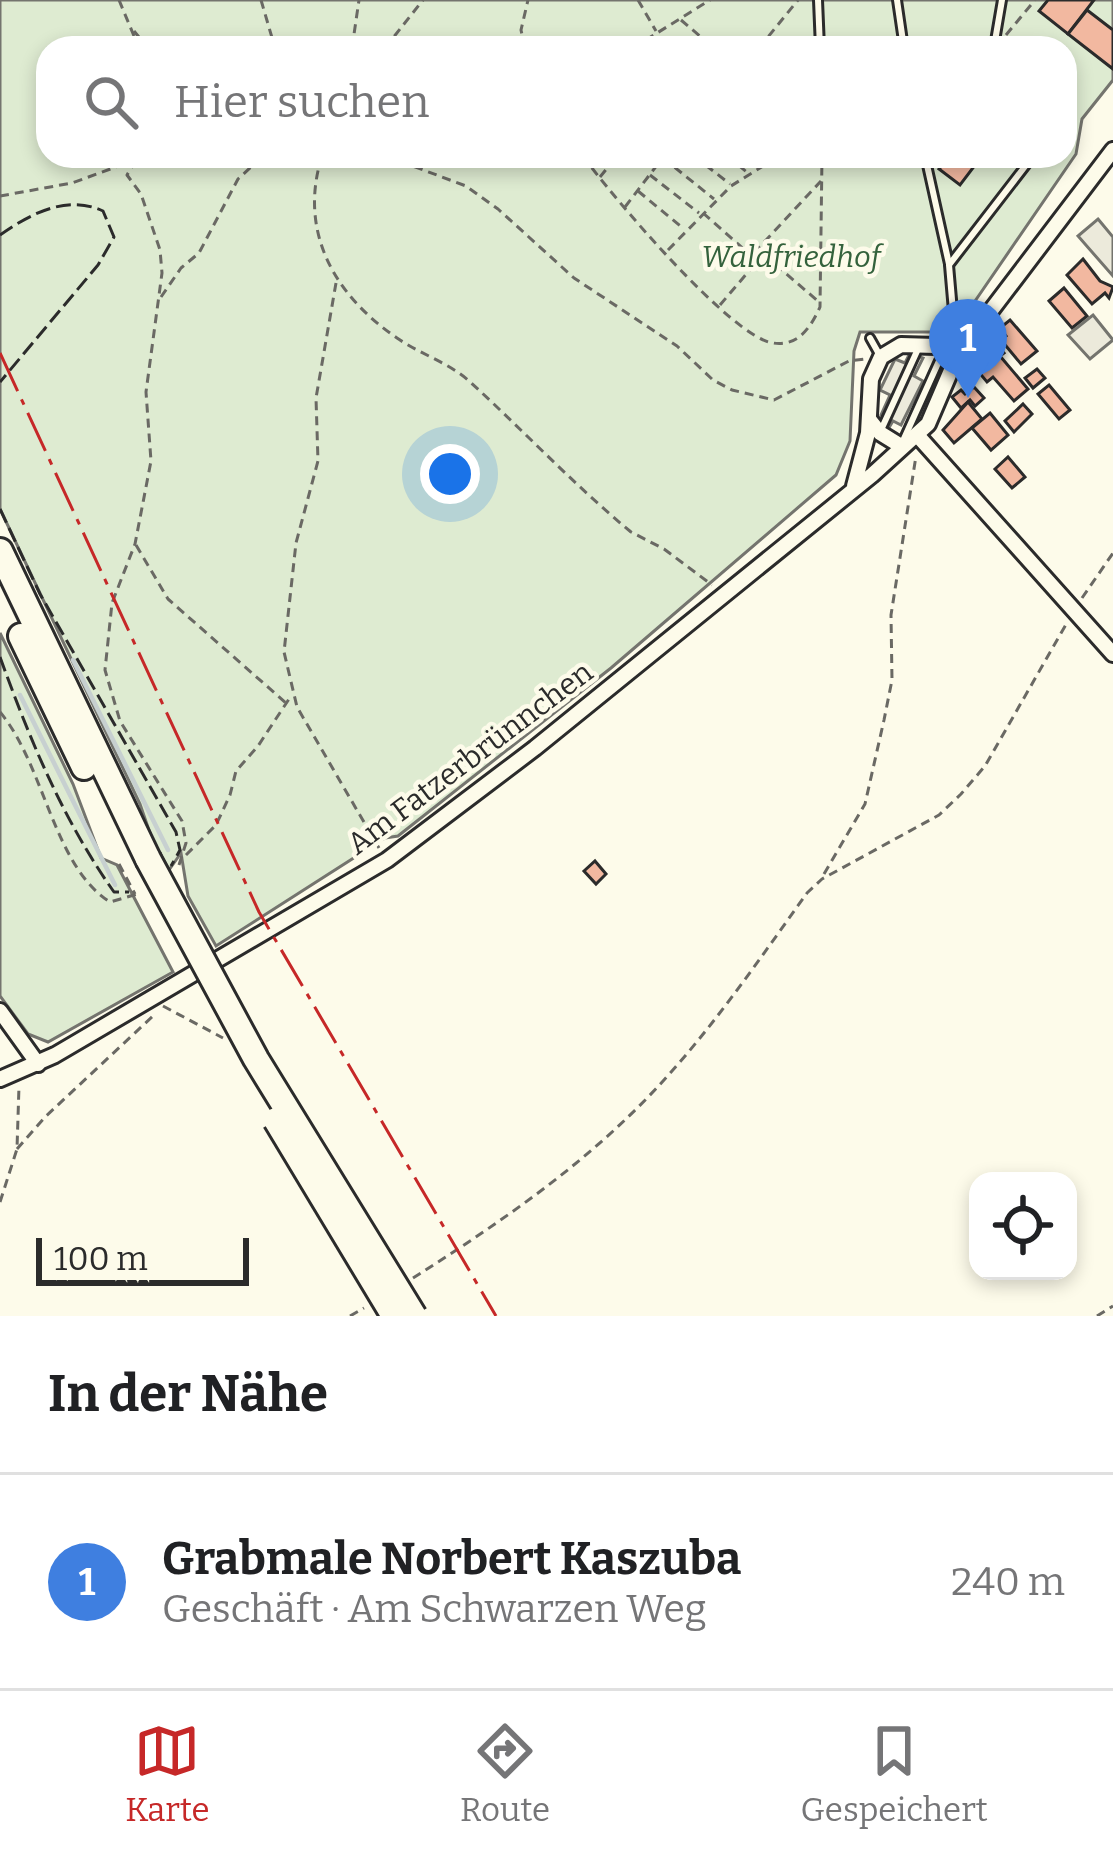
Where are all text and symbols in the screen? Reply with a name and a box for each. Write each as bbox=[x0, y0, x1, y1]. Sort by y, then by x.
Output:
search box bbox=[36, 36, 1077, 168]
icon: search bbox=[78, 69, 144, 135]
text: Hier suchen bbox=[174, 75, 430, 129]
park label: Waldfriedhof bbox=[702, 239, 885, 275]
pin: 1 bbox=[929, 299, 1007, 398]
your location bbox=[420, 444, 480, 504]
street label: Am Fatzerbrünnchen bbox=[340, 654, 600, 862]
map controls bbox=[969, 1172, 1077, 1280]
button: locate bbox=[969, 1172, 1077, 1280]
scale bar bbox=[36, 1232, 249, 1285]
text: 100 m bbox=[54, 1239, 148, 1279]
text: In der Nähe bbox=[48, 1363, 328, 1425]
text: Grabmale Norbert Kaszuba bbox=[162, 1532, 741, 1586]
text: 1 bbox=[79, 1559, 95, 1605]
text: 240 m bbox=[951, 1559, 1065, 1605]
text: Geschäft · Am Schwarzen Weg bbox=[162, 1586, 707, 1632]
tab: Karte bbox=[125, 1718, 209, 1830]
tab: Route bbox=[460, 1718, 550, 1830]
tab: Gespeichert bbox=[801, 1718, 988, 1830]

